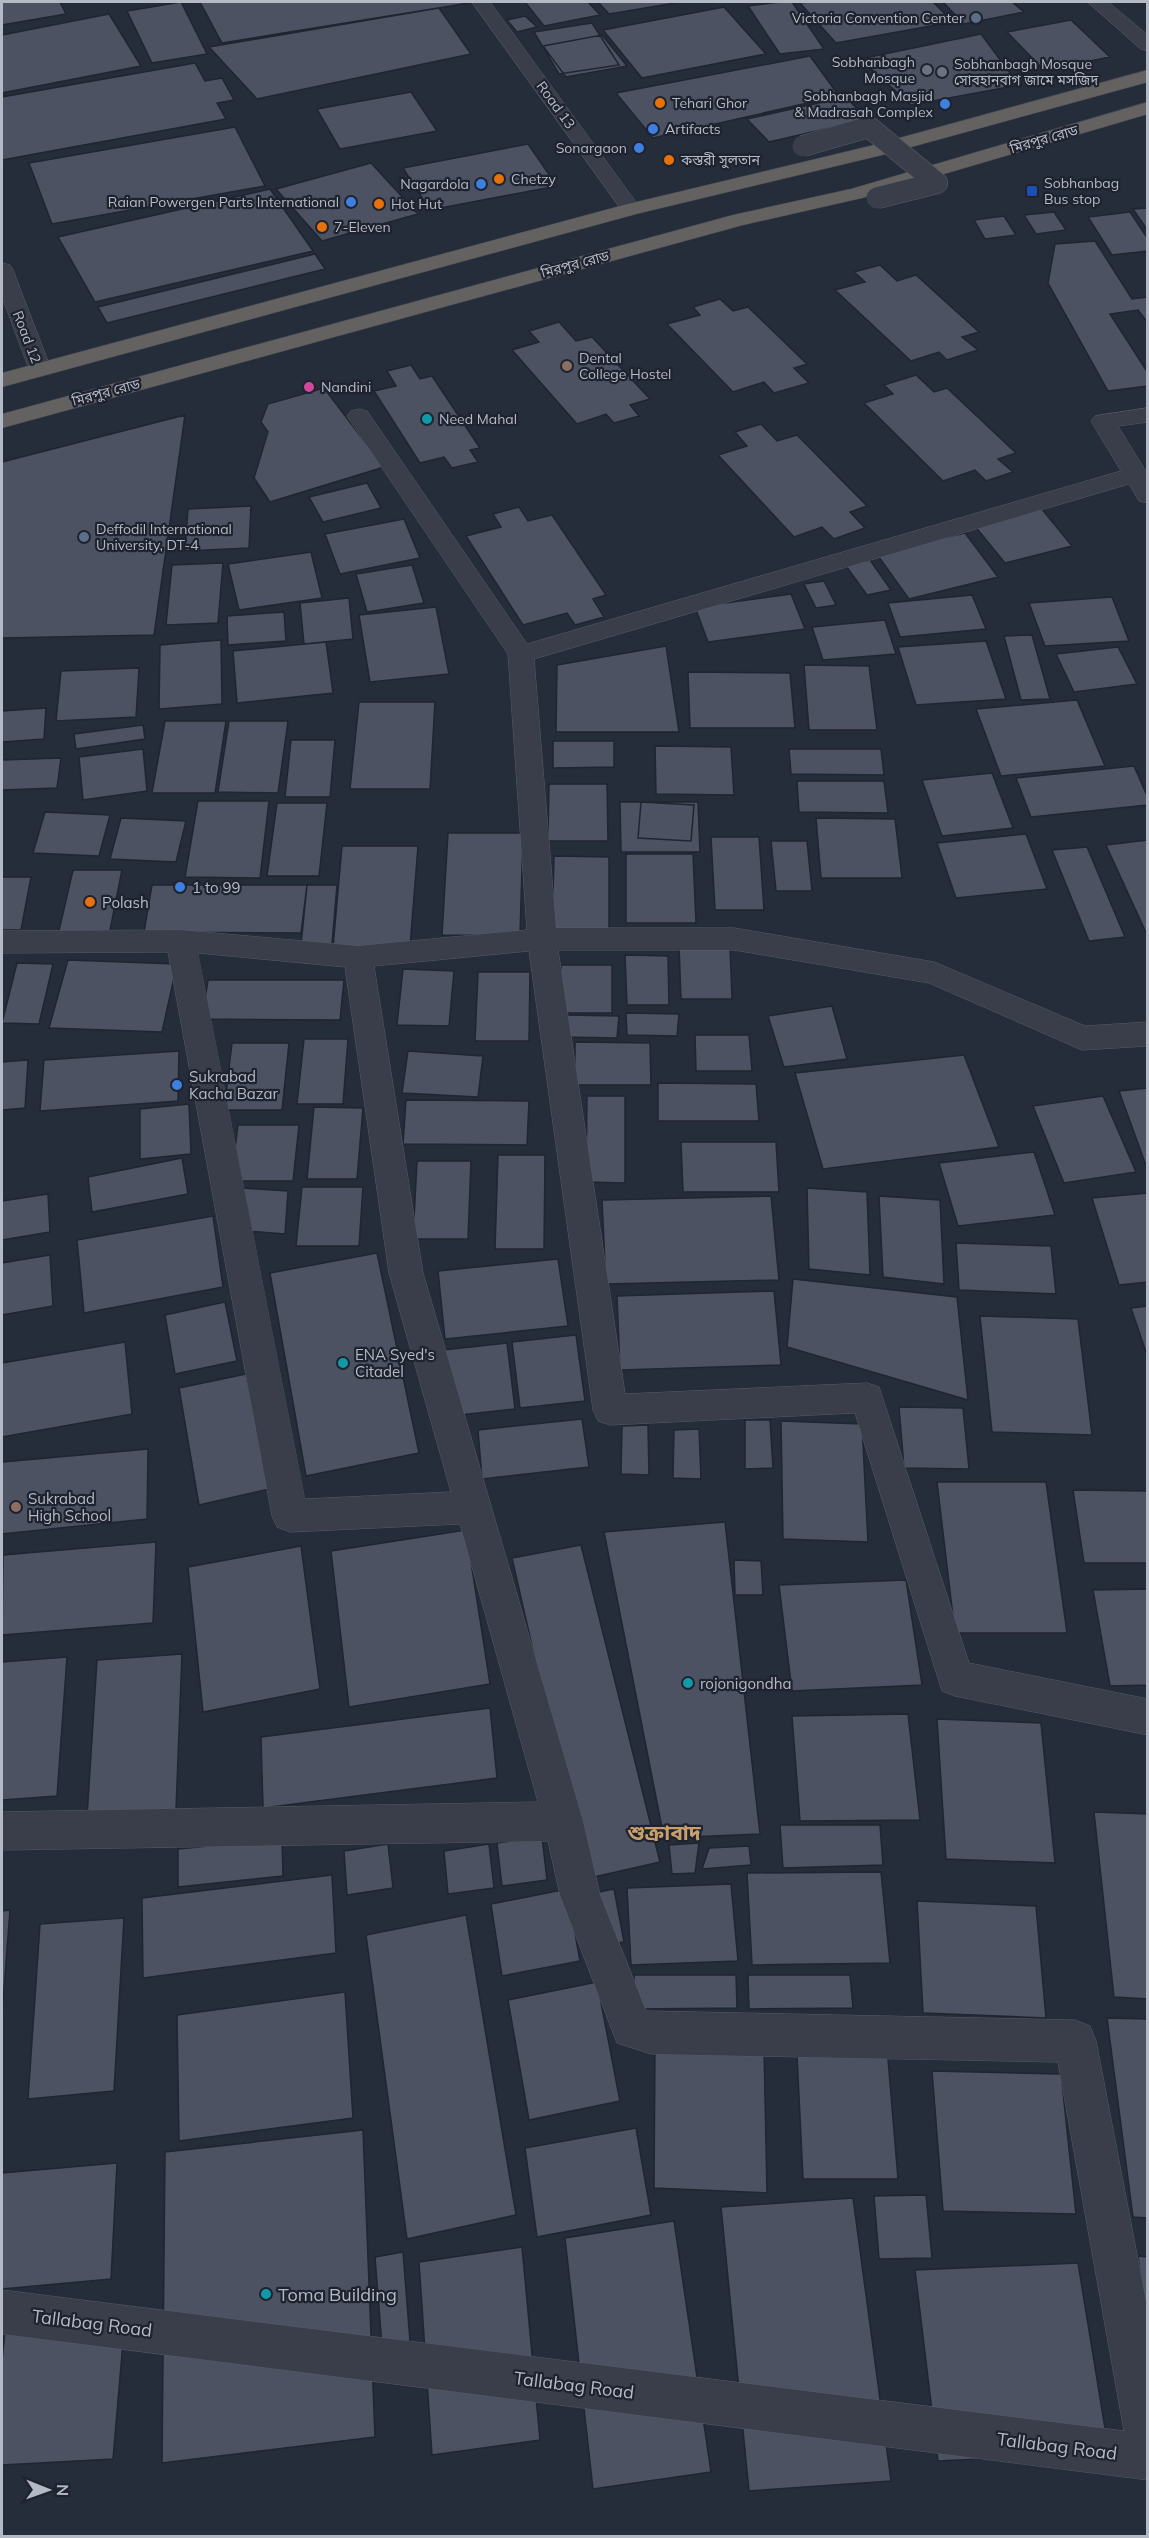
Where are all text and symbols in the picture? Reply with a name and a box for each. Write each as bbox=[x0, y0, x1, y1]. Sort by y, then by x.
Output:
place label: Victoria Convention Center bbox=[792, 9, 965, 27]
marker: Victoria Convention Center bbox=[969, 11, 983, 25]
place label: Sobhanbagh Mosque bbox=[832, 53, 915, 87]
place label: Sobhanbagh Mosque সোবহানবাগ জামে মসজিদ bbox=[954, 55, 1098, 89]
marker: Sobhanbagh Mosque bbox=[920, 63, 934, 77]
marker: Sobhanbagh Mosque সোবহানবাগ জামে মসজিদ bbox=[935, 65, 949, 79]
street label: Road 13 bbox=[533, 78, 579, 132]
place label: Sobhanbagh Masjid & Madrasah Complex bbox=[794, 87, 933, 121]
place label: Tehari Ghor bbox=[672, 94, 748, 112]
marker: Tehari Ghor bbox=[653, 96, 667, 110]
marker: Sobhanbagh Masjid & Madrasah Complex bbox=[938, 97, 952, 111]
place label: Artifacts bbox=[665, 120, 721, 138]
street label: মিরপুর রোড bbox=[1007, 120, 1081, 158]
marker: Artifacts bbox=[646, 122, 660, 136]
place label: Sonargaon bbox=[556, 139, 627, 157]
marker: Sonargaon bbox=[632, 141, 646, 155]
place label: কস্তরী সুলতান bbox=[680, 151, 761, 169]
marker: কস্তরী সুলতান bbox=[662, 153, 676, 167]
place label: Chetzy bbox=[511, 170, 556, 188]
marker: Chetzy bbox=[492, 172, 506, 186]
place label: Sobhanbag Bus stop bbox=[1044, 174, 1119, 208]
place label: Nagardola bbox=[400, 175, 469, 193]
marker: Nagardola bbox=[474, 177, 488, 191]
marker: Sobhanbag Bus stop bbox=[1025, 184, 1039, 198]
place label: Raian Powergen Parts International bbox=[108, 193, 339, 211]
marker: Raian Powergen Parts International bbox=[344, 195, 358, 209]
place label: Hot Hut bbox=[391, 195, 442, 213]
marker: Hot Hut bbox=[372, 197, 386, 211]
place label: 7-Eleven bbox=[334, 218, 391, 236]
marker: 7-Eleven bbox=[315, 220, 329, 234]
street label: মিরপুর রোড bbox=[538, 246, 612, 282]
street label: Road 12 bbox=[9, 308, 45, 366]
place label: Dental College Hostel bbox=[579, 349, 671, 383]
marker: Dental College Hostel bbox=[560, 359, 574, 373]
street label: মিরপুর রোড bbox=[69, 374, 143, 410]
place label: Nandini bbox=[321, 378, 371, 396]
marker: Nandini bbox=[302, 380, 316, 394]
place label: Need Mahal bbox=[439, 410, 517, 428]
marker: Need Mahal bbox=[420, 412, 434, 426]
place label: Deffodil International University, DT-4 bbox=[96, 520, 232, 554]
marker: Deffodil International University, DT-4 bbox=[77, 530, 91, 544]
place label: 1 to 99 bbox=[192, 878, 241, 897]
marker: 1 to 99 bbox=[173, 880, 187, 894]
place label: Polash bbox=[102, 893, 149, 912]
marker: Polash bbox=[83, 895, 97, 909]
place label: Sukrabad Kacha Bazar bbox=[189, 1067, 279, 1103]
marker: Sukrabad Kacha Bazar bbox=[170, 1078, 184, 1092]
place label: ENA Syed's Citadel bbox=[355, 1345, 435, 1381]
marker: ENA Syed's Citadel bbox=[336, 1356, 350, 1370]
place label: Sukrabad High School bbox=[28, 1489, 111, 1525]
marker: Sukrabad High School bbox=[9, 1500, 23, 1514]
place label: rojonigondha bbox=[700, 1674, 792, 1693]
marker: rojonigondha bbox=[681, 1676, 695, 1690]
district label: শুক্রাবাদ bbox=[627, 1819, 702, 1845]
place label: Toma Building bbox=[278, 2283, 397, 2306]
marker: Toma Building bbox=[259, 2287, 273, 2301]
street label: Tallabag Road bbox=[31, 2304, 153, 2342]
street label: Tallabag Road bbox=[513, 2366, 635, 2404]
street label: Tallabag Road bbox=[996, 2427, 1118, 2465]
north arrow bbox=[18, 2460, 78, 2520]
text: N bbox=[53, 2484, 73, 2496]

